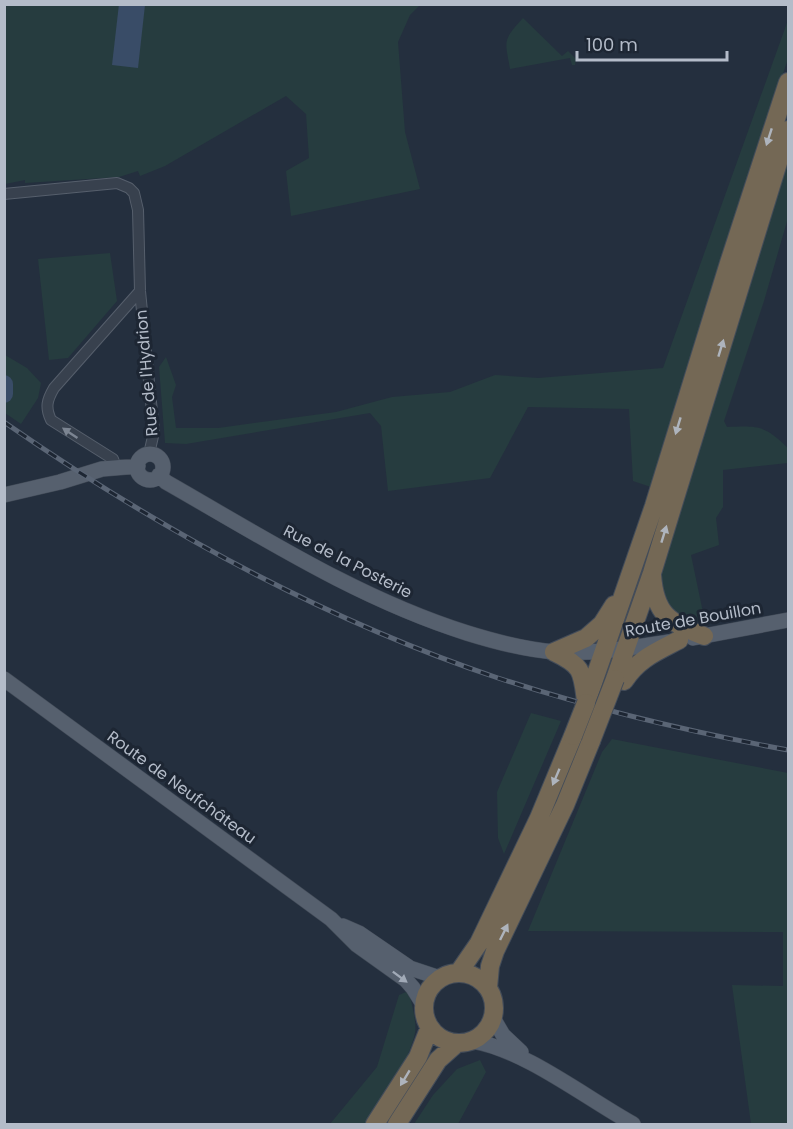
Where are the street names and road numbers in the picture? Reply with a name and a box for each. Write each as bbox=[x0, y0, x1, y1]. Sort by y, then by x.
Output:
street label: Rue de l'Hydrion bbox=[130, 309, 163, 437]
street label: Rue de la Posterie bbox=[279, 519, 416, 604]
street label: Route de Bouillon bbox=[623, 596, 763, 643]
street label: Route de Neufchâteau bbox=[102, 725, 261, 849]

